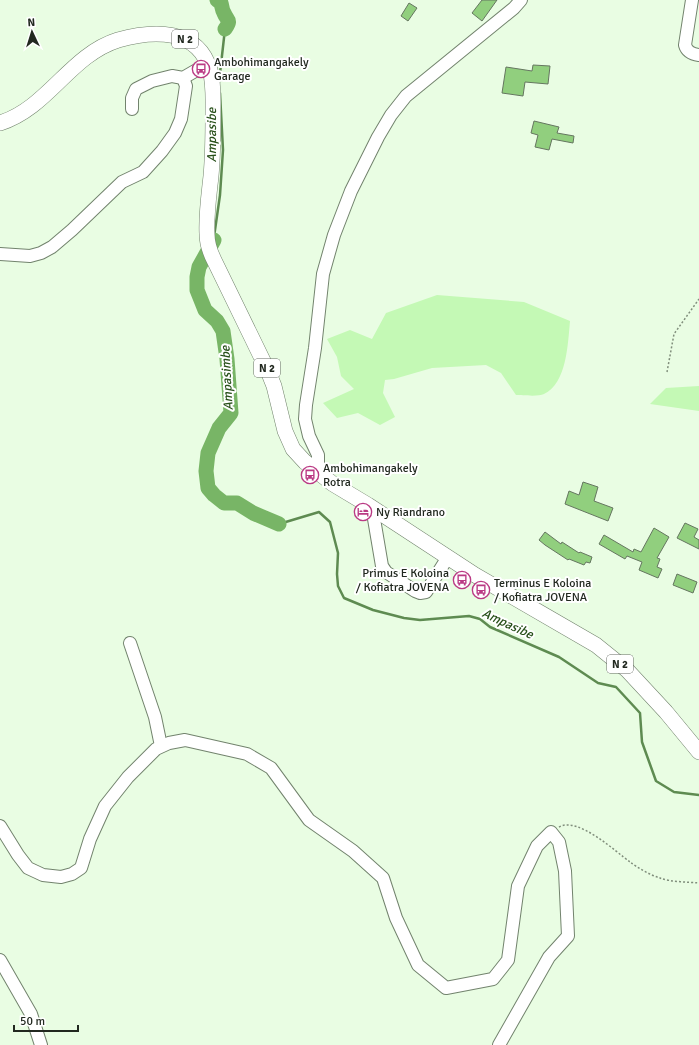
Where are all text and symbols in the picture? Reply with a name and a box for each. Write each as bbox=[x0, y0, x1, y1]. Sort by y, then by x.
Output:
north arrow bbox=[12, 12, 52, 52]
text: N bbox=[27, 16, 36, 29]
road number: N 2 bbox=[172, 30, 198, 48]
place label: Ambohimangakely Garage bbox=[214, 55, 309, 84]
bus stop icon: Ambohimangakely Garage bbox=[191, 59, 211, 79]
water label: Ampasibe bbox=[204, 106, 220, 162]
water label: Ampasimbe bbox=[217, 344, 237, 411]
road number: N 2 bbox=[254, 359, 280, 377]
place label: Ambohimangakely Rotra bbox=[323, 461, 418, 490]
bus stop icon: Ambohimangakely Rotra bbox=[300, 465, 320, 485]
hotel icon: Ny Riandrano bbox=[353, 502, 373, 522]
place label: Ny Riandrano bbox=[376, 505, 445, 520]
place label: Primus E Koloina / Kofiatra JOVENA bbox=[356, 566, 450, 595]
bus stop icon: Primus E Koloina / Kofiatra JOVENA bbox=[452, 570, 472, 590]
place label: Terminus E Koloina / Kofiatra JOVENA bbox=[494, 576, 591, 605]
bus stop icon: Terminus E Koloina / Kofiatra JOVENA bbox=[471, 580, 491, 600]
water label: Ampasibe bbox=[480, 605, 537, 643]
road number: N 2 bbox=[607, 655, 633, 673]
scale bar bbox=[14, 1007, 78, 1033]
text: 50 m bbox=[20, 1014, 45, 1029]

